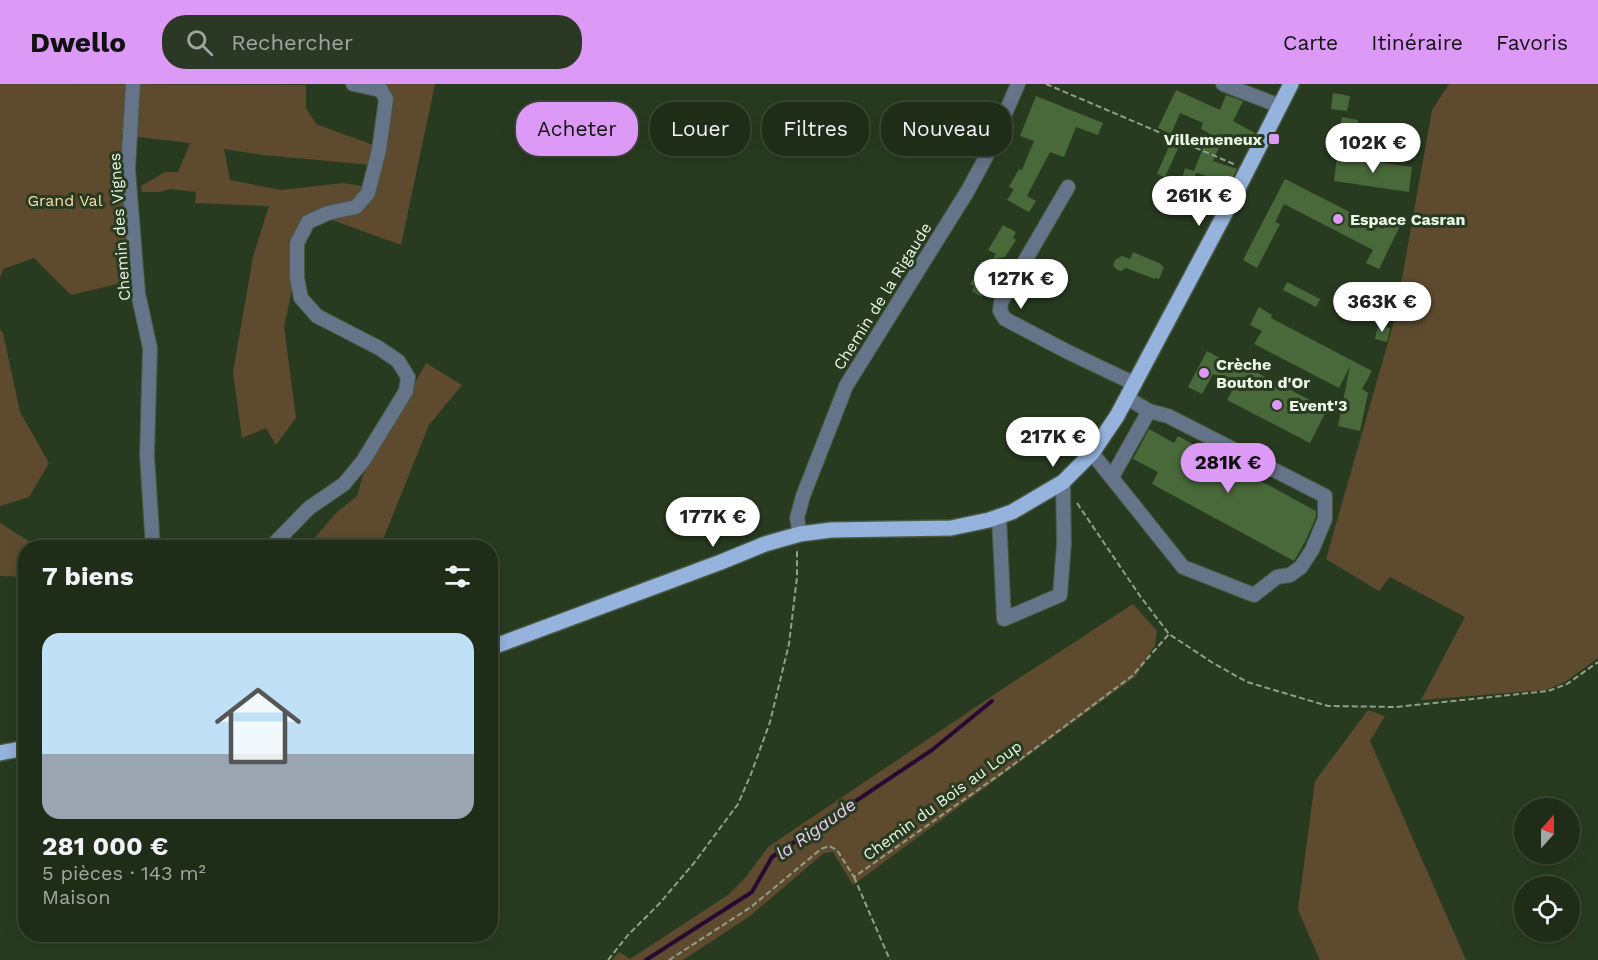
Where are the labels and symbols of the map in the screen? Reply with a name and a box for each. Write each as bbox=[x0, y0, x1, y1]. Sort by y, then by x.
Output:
pin: 102K € bbox=[1324, 123, 1422, 174]
place label: Villemeneux bbox=[1164, 130, 1263, 149]
marker: Villemeneux bbox=[1267, 132, 1281, 146]
street label: Chemin des Vignes bbox=[105, 152, 134, 302]
pin: 261K € bbox=[1150, 176, 1248, 227]
park label: Grand Val bbox=[27, 191, 103, 210]
place label: Espace Casran bbox=[1350, 210, 1465, 229]
marker: Espace Casran bbox=[1331, 212, 1345, 226]
street label: Chemin de la Rigaude bbox=[829, 219, 936, 373]
pin: 127K € bbox=[972, 259, 1070, 310]
pin: 363K € bbox=[1333, 282, 1431, 333]
place label: Crèche Bouton d'Or bbox=[1216, 355, 1310, 392]
marker: Crèche Bouton d'Or bbox=[1197, 366, 1211, 380]
place label: Event'3 bbox=[1289, 396, 1347, 415]
marker: Event'3 bbox=[1270, 398, 1284, 412]
pin: 217K € bbox=[1004, 417, 1102, 468]
pin: 281K € bbox=[1179, 443, 1277, 494]
pin: 177K € bbox=[664, 497, 762, 548]
street label: Chemin du Bois au Loup bbox=[859, 736, 1025, 864]
water label: la Rigaude bbox=[772, 793, 860, 864]
north arrow bbox=[1514, 798, 1580, 864]

